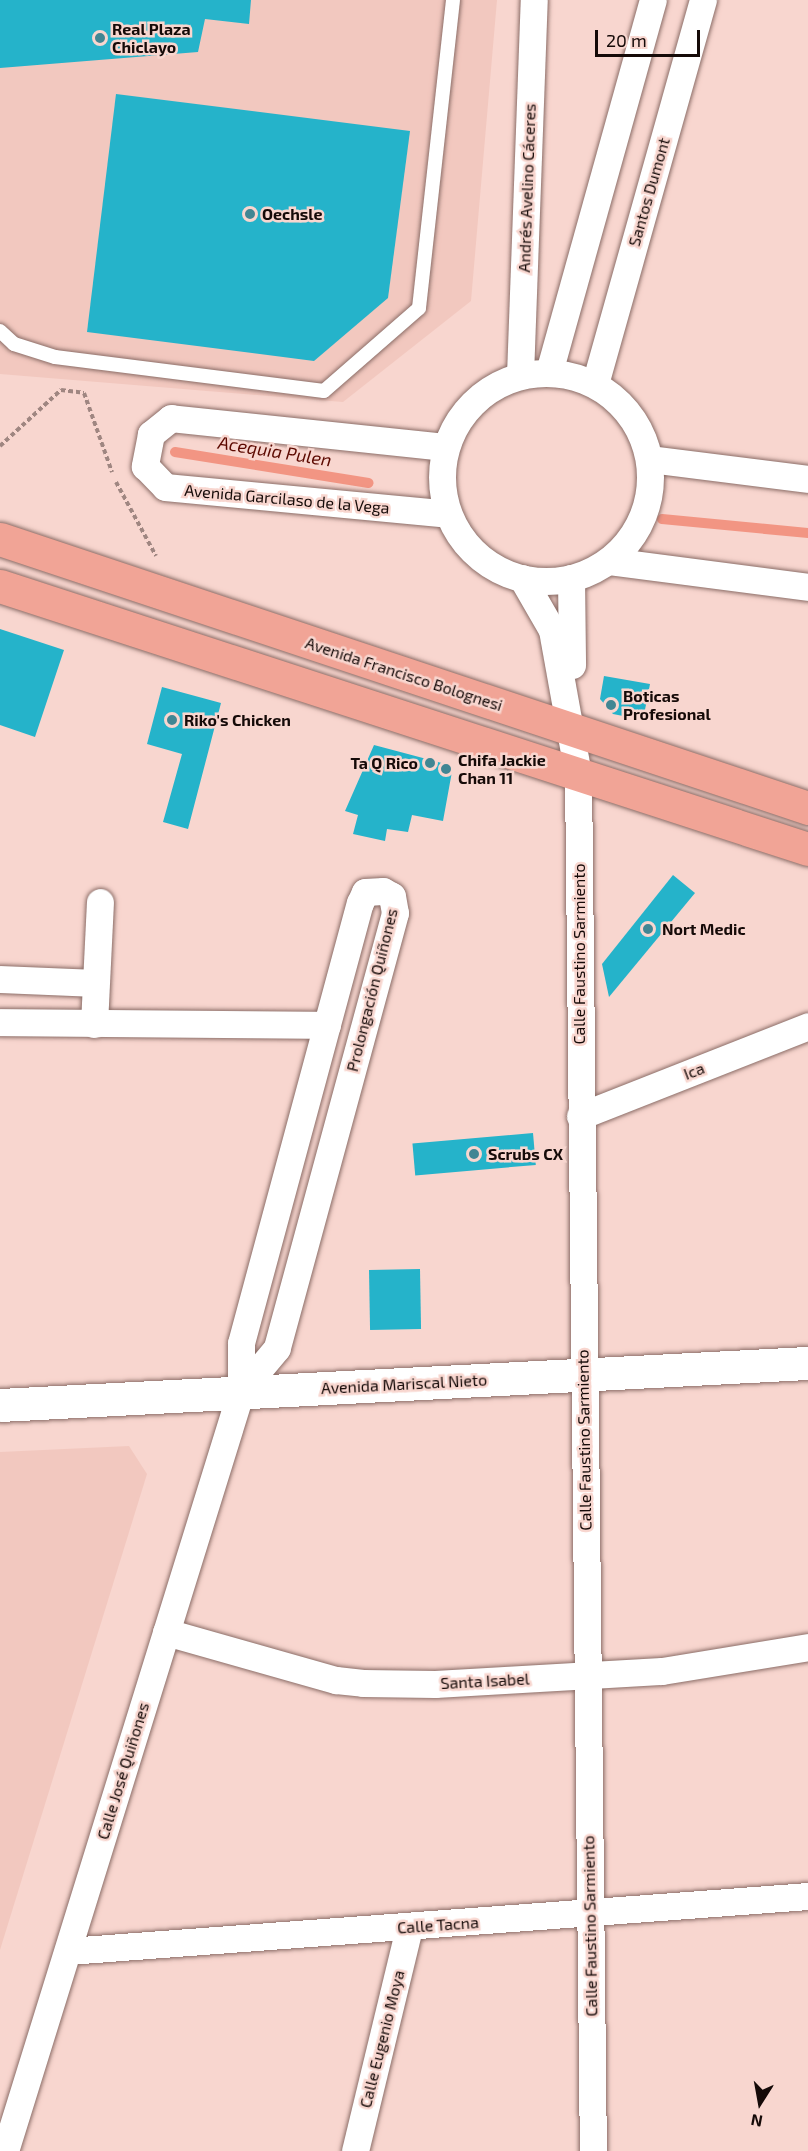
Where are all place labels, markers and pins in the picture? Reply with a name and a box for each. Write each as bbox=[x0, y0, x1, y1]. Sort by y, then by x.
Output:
place label: Real Plaza Chiclayo bbox=[112, 19, 191, 57]
marker: Real Plaza Chiclayo bbox=[93, 31, 107, 45]
place label: Oechsle bbox=[262, 204, 323, 224]
marker: Oechsle bbox=[243, 207, 257, 221]
place label: Boticas Profesional bbox=[623, 686, 711, 724]
marker: Boticas Profesional bbox=[604, 698, 618, 712]
place label: Riko's Chicken bbox=[184, 710, 291, 730]
marker: Riko's Chicken bbox=[165, 713, 179, 727]
place label: Chifa Jackie Chan 11 bbox=[458, 750, 546, 788]
place label: Ta Q Rico bbox=[350, 753, 418, 773]
marker: Ta Q Rico bbox=[423, 756, 437, 770]
marker: Chifa Jackie Chan 11 bbox=[439, 762, 453, 776]
place label: Nort Medic bbox=[662, 919, 746, 939]
marker: Nort Medic bbox=[639, 920, 657, 938]
place label: Scrubs CX bbox=[488, 1144, 563, 1164]
marker: Scrubs CX bbox=[465, 1145, 483, 1163]

